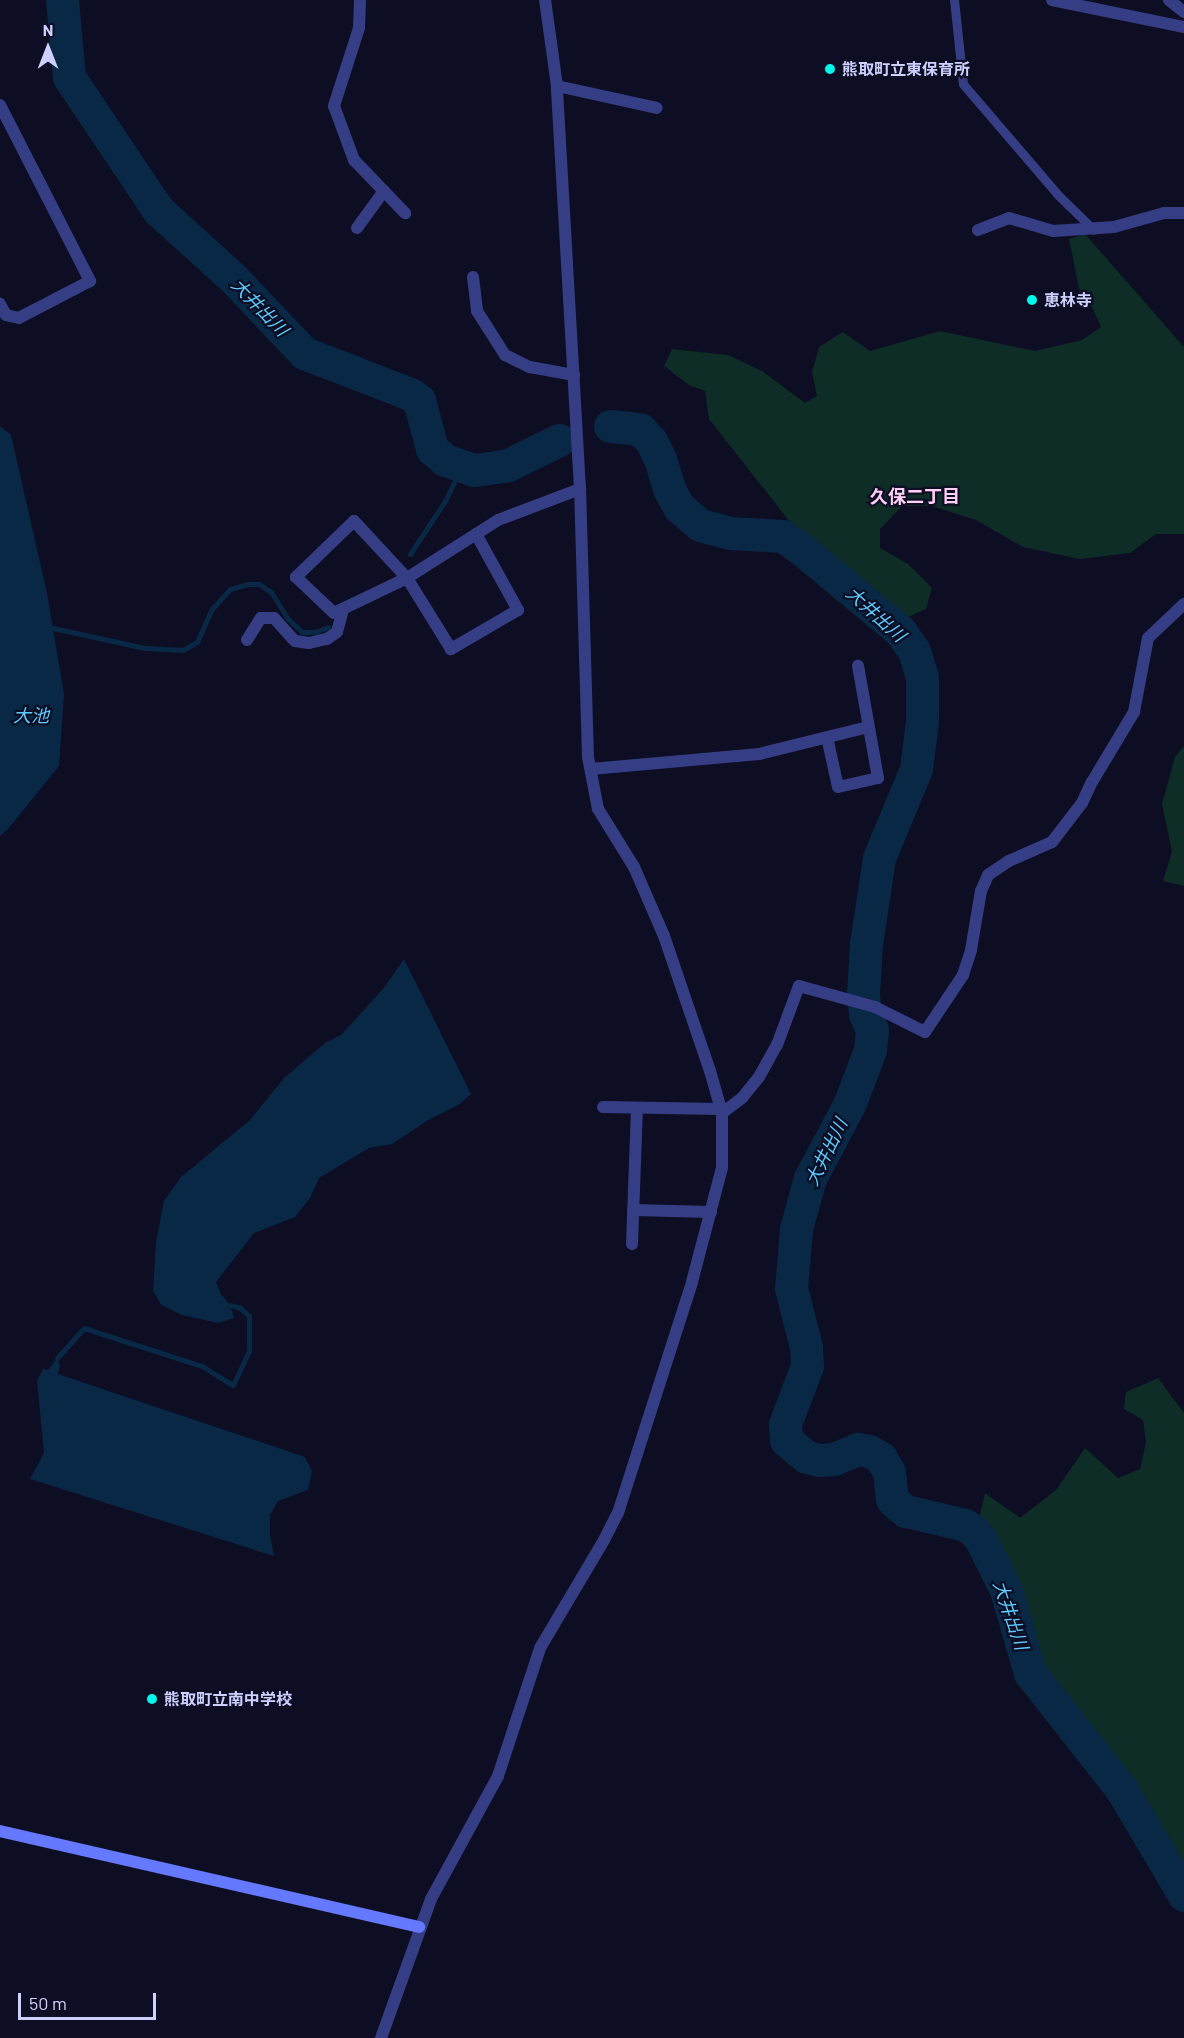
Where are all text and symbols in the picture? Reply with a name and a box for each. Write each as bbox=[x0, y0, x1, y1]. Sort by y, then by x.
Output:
north arrow bbox=[18, 18, 78, 78]
text: N bbox=[43, 20, 53, 39]
place label: 熊取町立東保育所 bbox=[842, 59, 970, 79]
marker: 熊取町立東保育所 bbox=[823, 62, 837, 76]
water label: 大井出川 bbox=[227, 274, 293, 340]
place label: 恵林寺 bbox=[1044, 290, 1092, 310]
marker: 恵林寺 bbox=[1025, 293, 1039, 307]
district label: 久保二丁目 bbox=[870, 485, 960, 507]
water label: 大井出川 bbox=[842, 582, 910, 646]
water label: 大池 bbox=[13, 704, 49, 726]
water label: 大井出川 bbox=[801, 1115, 851, 1189]
water label: 大井出川 bbox=[989, 1577, 1033, 1653]
place label: 熊取町立南中学校 bbox=[164, 1689, 292, 1709]
marker: 熊取町立南中学校 bbox=[145, 1692, 159, 1706]
scale bar bbox=[21, 1981, 159, 2019]
text: 50 m bbox=[29, 1992, 67, 2014]

